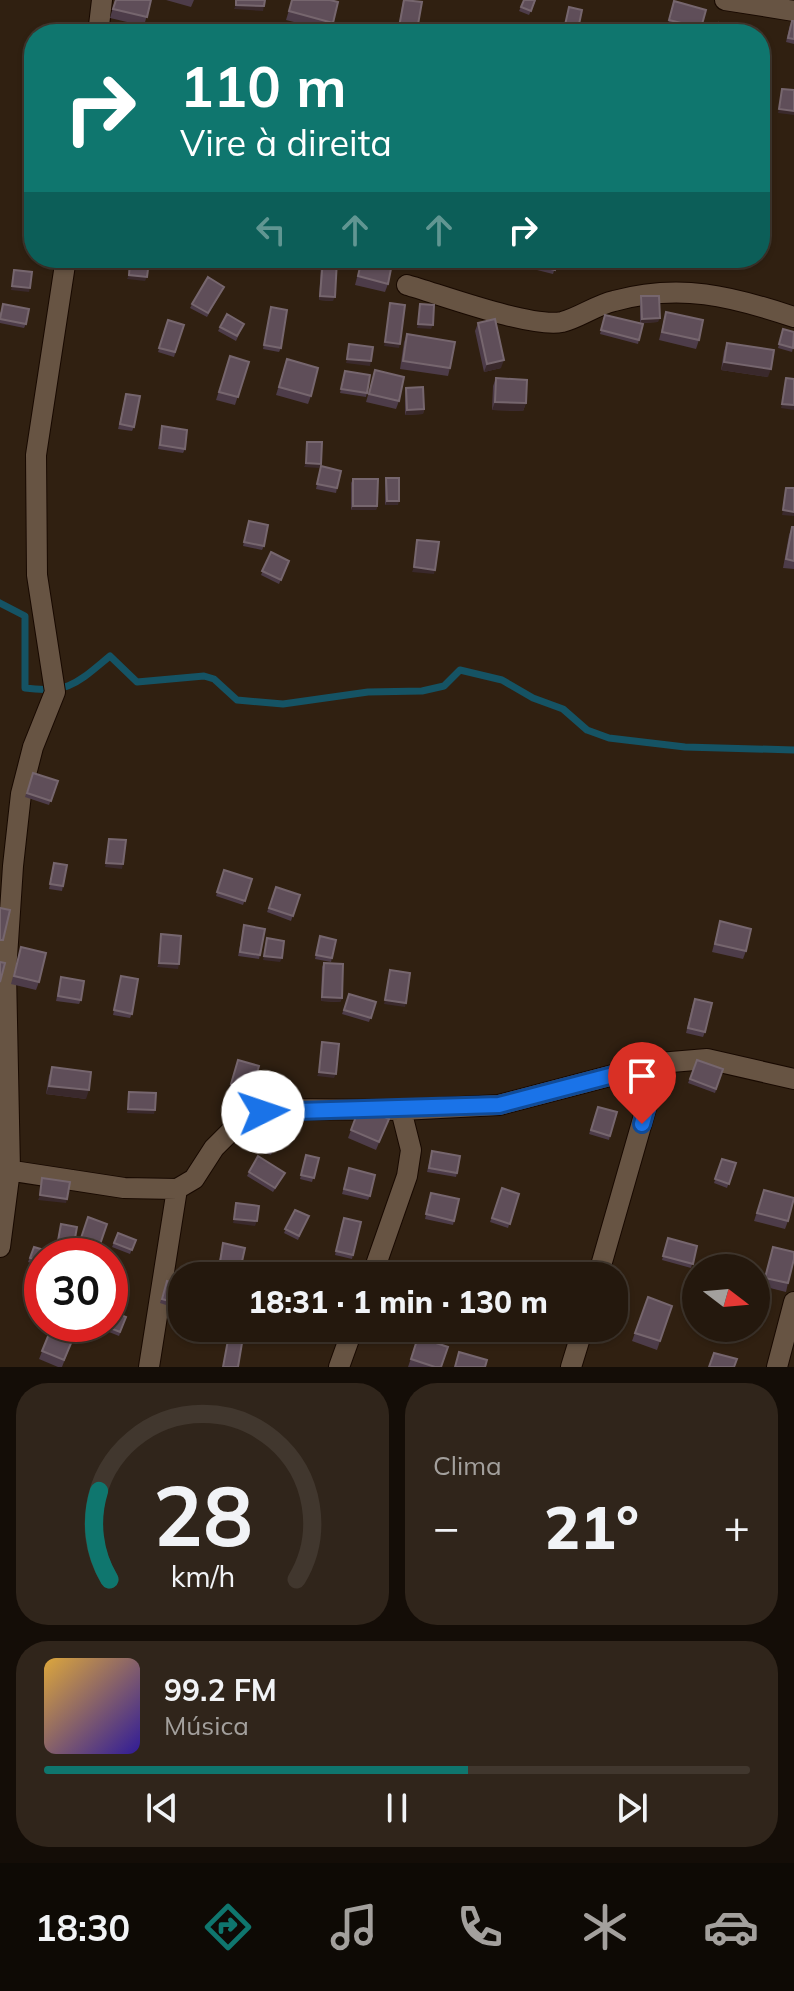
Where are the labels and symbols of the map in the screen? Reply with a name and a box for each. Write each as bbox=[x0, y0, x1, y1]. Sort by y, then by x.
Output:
pin bbox=[608, 1042, 676, 1124]
position arrow bbox=[221, 1070, 305, 1154]
speed limit sign: 30 bbox=[24, 1238, 128, 1342]
north arrow bbox=[682, 1254, 770, 1342]

